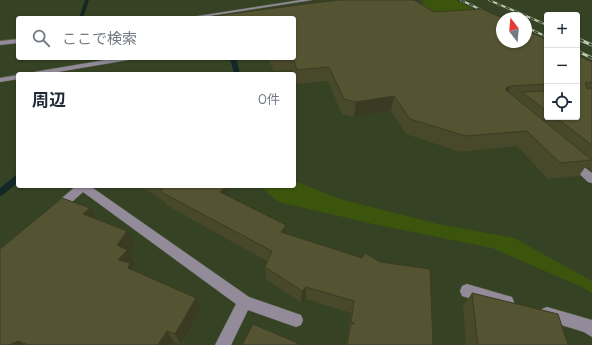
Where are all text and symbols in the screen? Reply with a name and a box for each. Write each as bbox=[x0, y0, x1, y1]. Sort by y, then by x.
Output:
north arrow bbox=[496, 12, 532, 48]
map controls bbox=[544, 12, 580, 120]
button: + bbox=[544, 12, 580, 48]
search box bbox=[16, 16, 296, 60]
icon: search bbox=[30, 27, 52, 49]
text: ここで検索 bbox=[62, 29, 137, 49]
button: − bbox=[544, 48, 580, 84]
button: locate bbox=[544, 84, 580, 120]
text: 周辺 bbox=[32, 89, 66, 111]
text: 0件 bbox=[258, 91, 280, 108]

